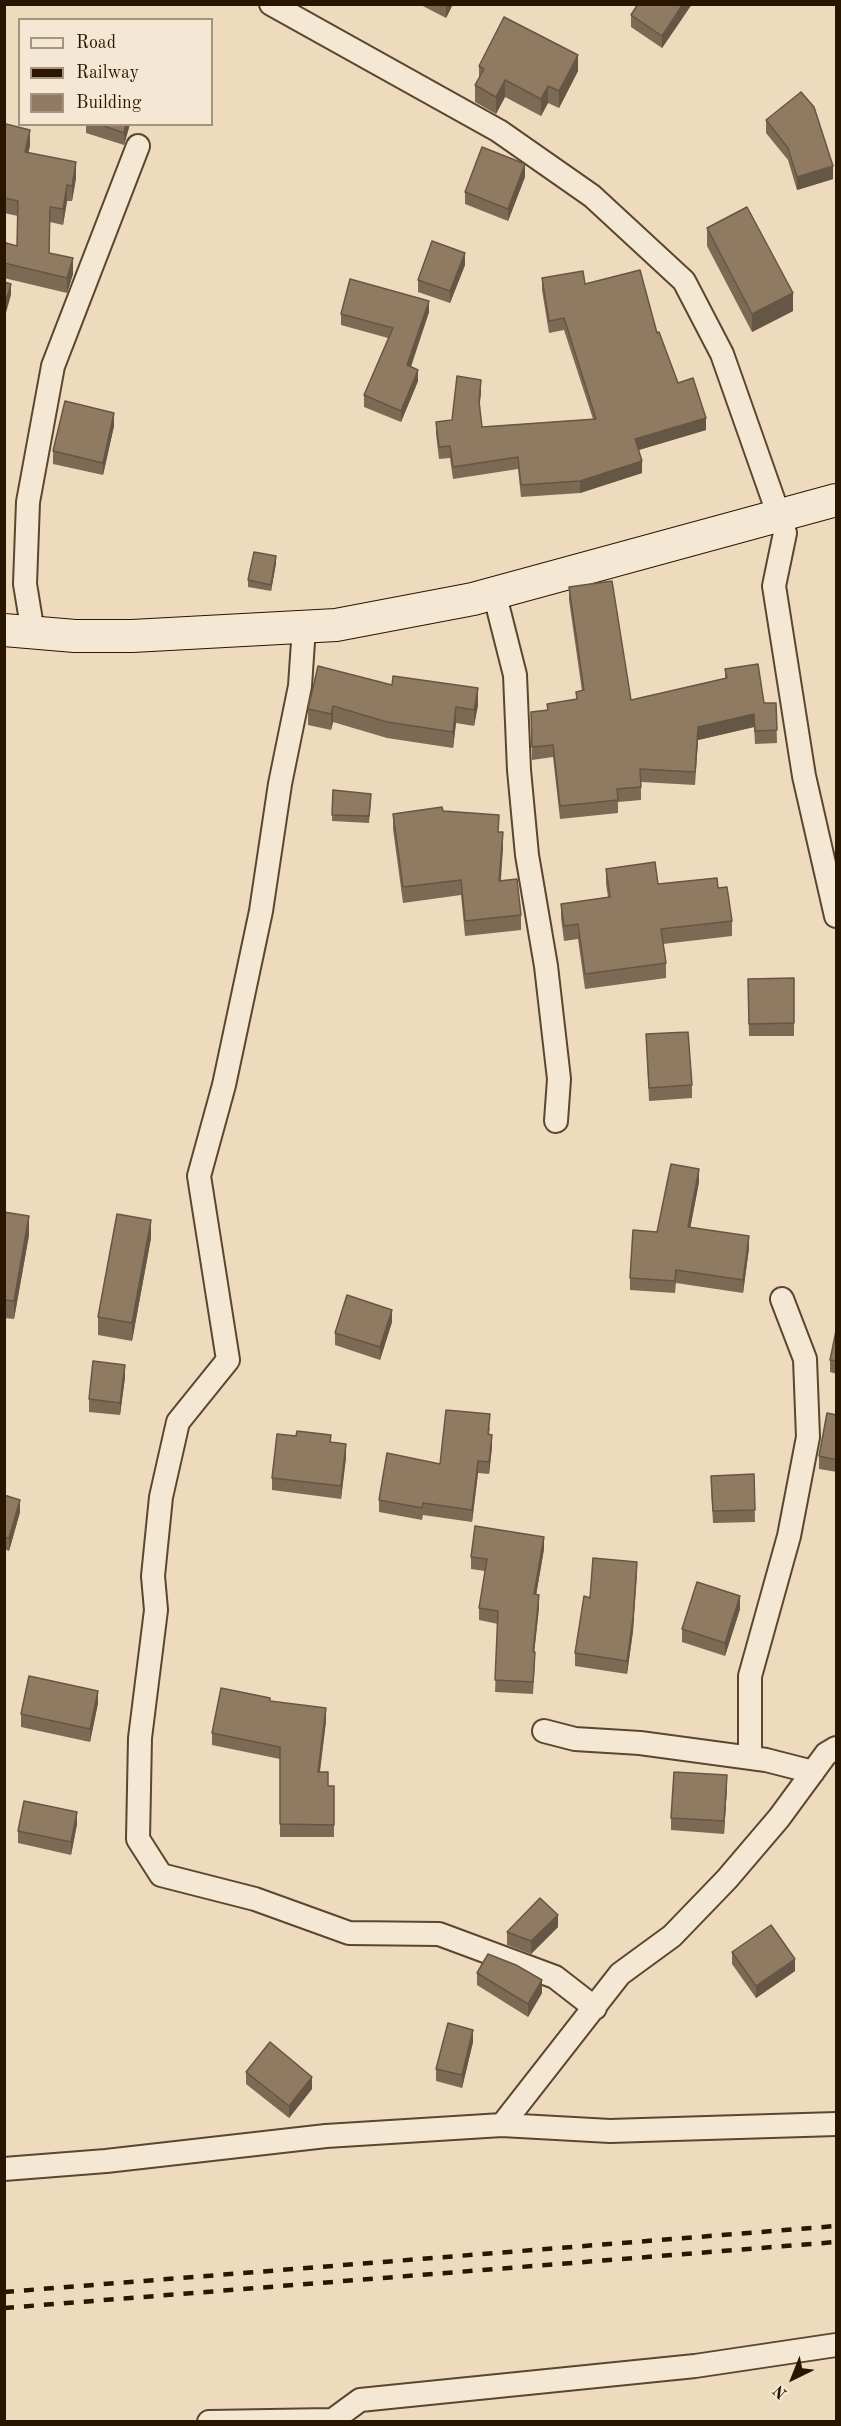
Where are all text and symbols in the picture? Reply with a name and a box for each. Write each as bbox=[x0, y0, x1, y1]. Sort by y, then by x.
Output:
legend bbox=[18, 18, 213, 126]
text: Road bbox=[76, 34, 116, 52]
text: Railway bbox=[76, 64, 139, 82]
text: Building bbox=[76, 94, 141, 112]
north arrow bbox=[763, 2348, 823, 2408]
text: N bbox=[771, 2381, 791, 2401]

